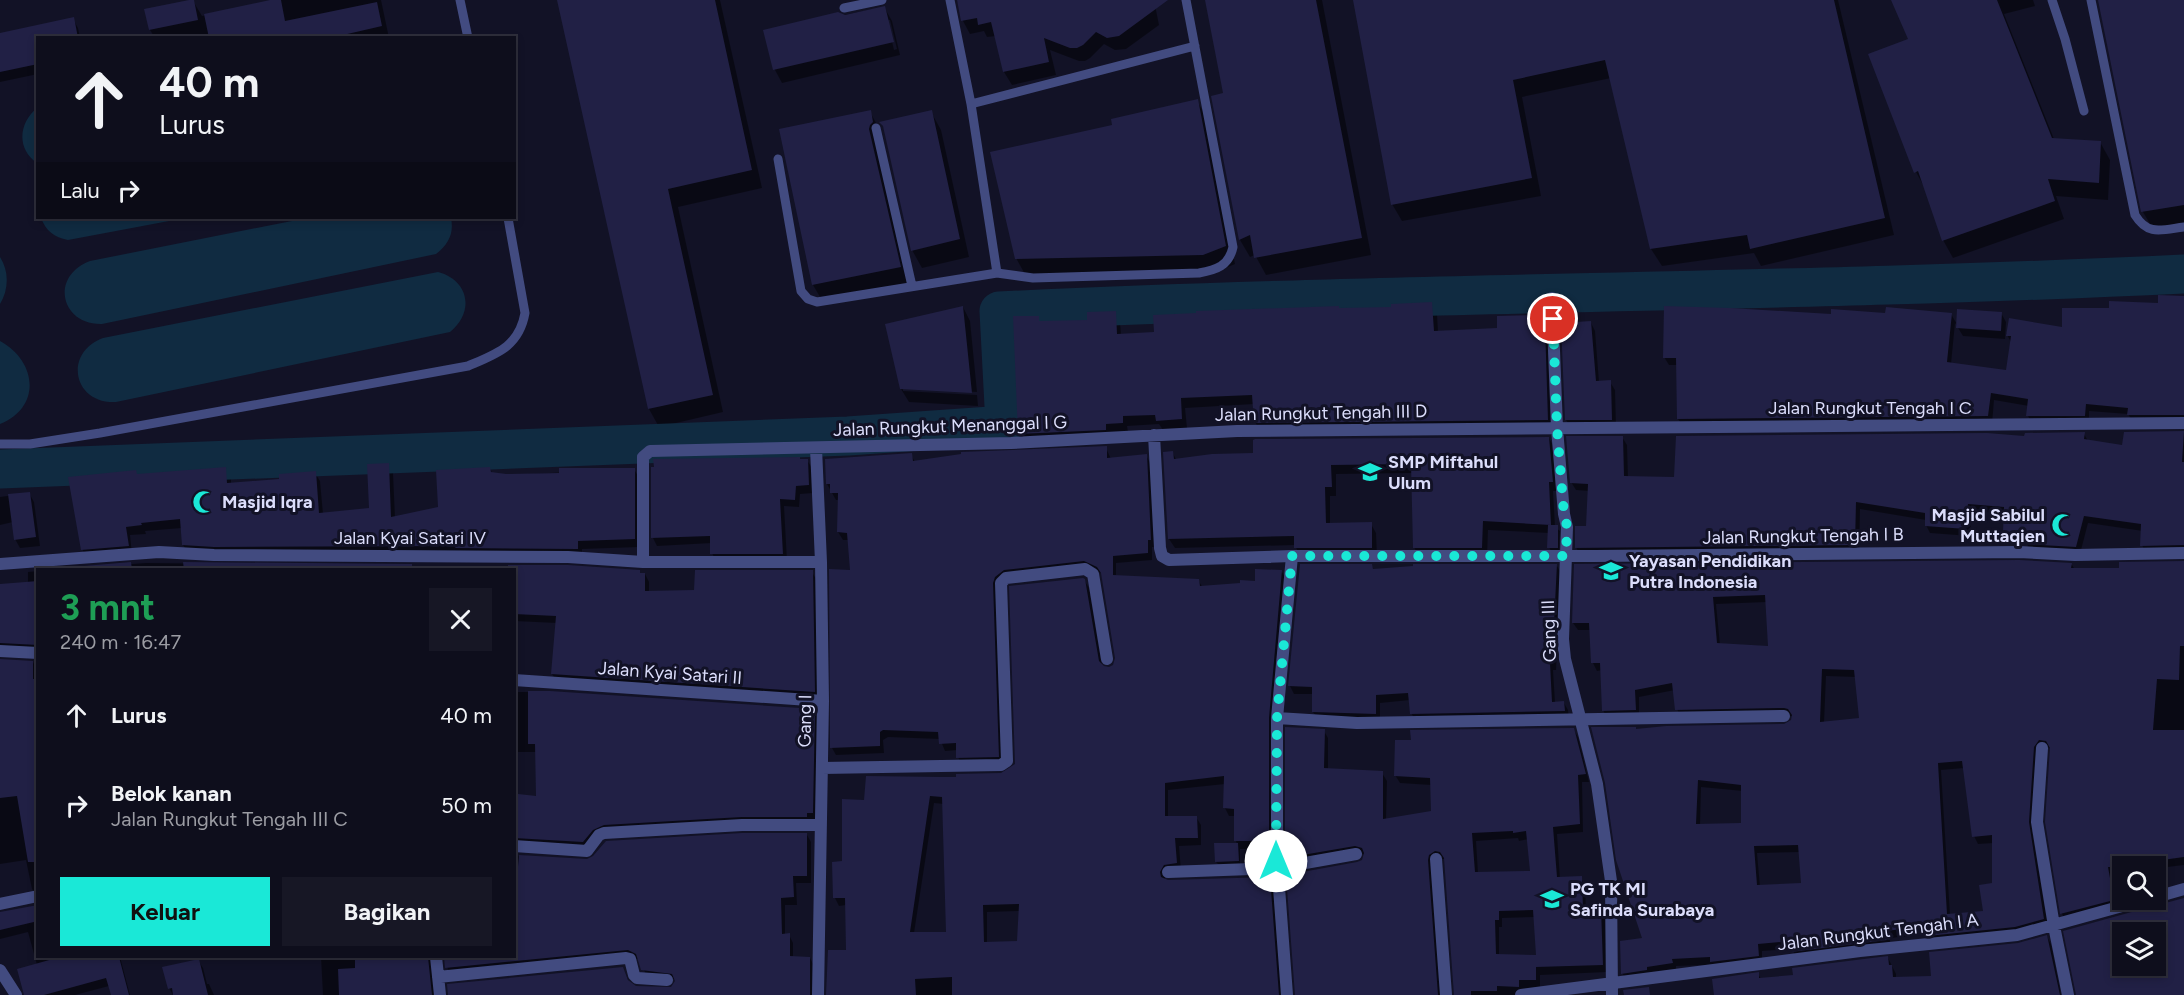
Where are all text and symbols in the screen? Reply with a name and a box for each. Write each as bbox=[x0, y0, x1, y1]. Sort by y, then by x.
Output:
text: 40 m bbox=[159, 57, 259, 108]
icon: ahead bbox=[60, 60, 138, 138]
text: Lurus bbox=[159, 108, 225, 141]
icon: right bbox=[112, 174, 145, 207]
text: Lalu bbox=[60, 177, 100, 204]
pin bbox=[1527, 293, 1578, 344]
icon: arrive bbox=[1536, 302, 1569, 335]
street label: Jalan Rungkut Tengah I C bbox=[1768, 397, 1972, 419]
street label: Jalan Rungkut Tengah III D bbox=[1215, 400, 1427, 426]
street label: Jalan Rungkut Menanggal I G bbox=[833, 411, 1068, 441]
place label: SMP Miftahul Ulum bbox=[1388, 451, 1498, 494]
school or university icon: SMP Miftahul Ulum bbox=[1357, 459, 1383, 485]
mosque icon: Masjid Iqra bbox=[191, 489, 217, 515]
place label: Masjid Iqra bbox=[222, 491, 313, 513]
place label: Masjid Sabilul Muttaqien bbox=[1932, 504, 2045, 547]
mosque icon: Masjid Sabilul Muttaqien bbox=[2050, 512, 2076, 538]
street label: Jalan Rungkut Tengah I B bbox=[1702, 523, 1904, 549]
street label: Jalan Kyai Satari IV bbox=[334, 527, 487, 549]
place label: Yayasan Pendidikan Putra Indonesia bbox=[1629, 550, 1791, 593]
school or university icon: Yayasan Pendidikan Putra Indonesia bbox=[1598, 558, 1624, 584]
text: 3 mnt bbox=[60, 586, 155, 629]
button: close bbox=[429, 588, 492, 651]
street label: Gang III bbox=[1537, 599, 1561, 663]
text: 240 m · 16:47 bbox=[60, 630, 181, 654]
street label: Jalan Kyai Satari II bbox=[597, 657, 743, 689]
street label: Gang I bbox=[794, 694, 816, 748]
icon: ahead bbox=[60, 699, 93, 732]
text: Lurus bbox=[111, 702, 166, 729]
text: 40 m bbox=[440, 702, 492, 729]
text: Belok kanan bbox=[111, 780, 232, 807]
icon: right bbox=[60, 789, 93, 822]
text: 50 m bbox=[441, 792, 492, 819]
text: Jalan Rungkut Tengah III C bbox=[111, 807, 348, 831]
position arrow bbox=[1244, 829, 1308, 893]
map controls bbox=[2112, 856, 2166, 976]
button: search bbox=[2112, 856, 2166, 910]
button: Keluar bbox=[60, 877, 270, 946]
button: Bagikan bbox=[282, 877, 492, 946]
place label: PG TK MI Safinda Surabaya bbox=[1570, 878, 1714, 921]
school or university icon: PG TK MI Safinda Surabaya bbox=[1539, 886, 1565, 912]
street label: Jalan Rungkut Tengah I A bbox=[1776, 909, 1980, 955]
button: layers bbox=[2112, 922, 2166, 976]

